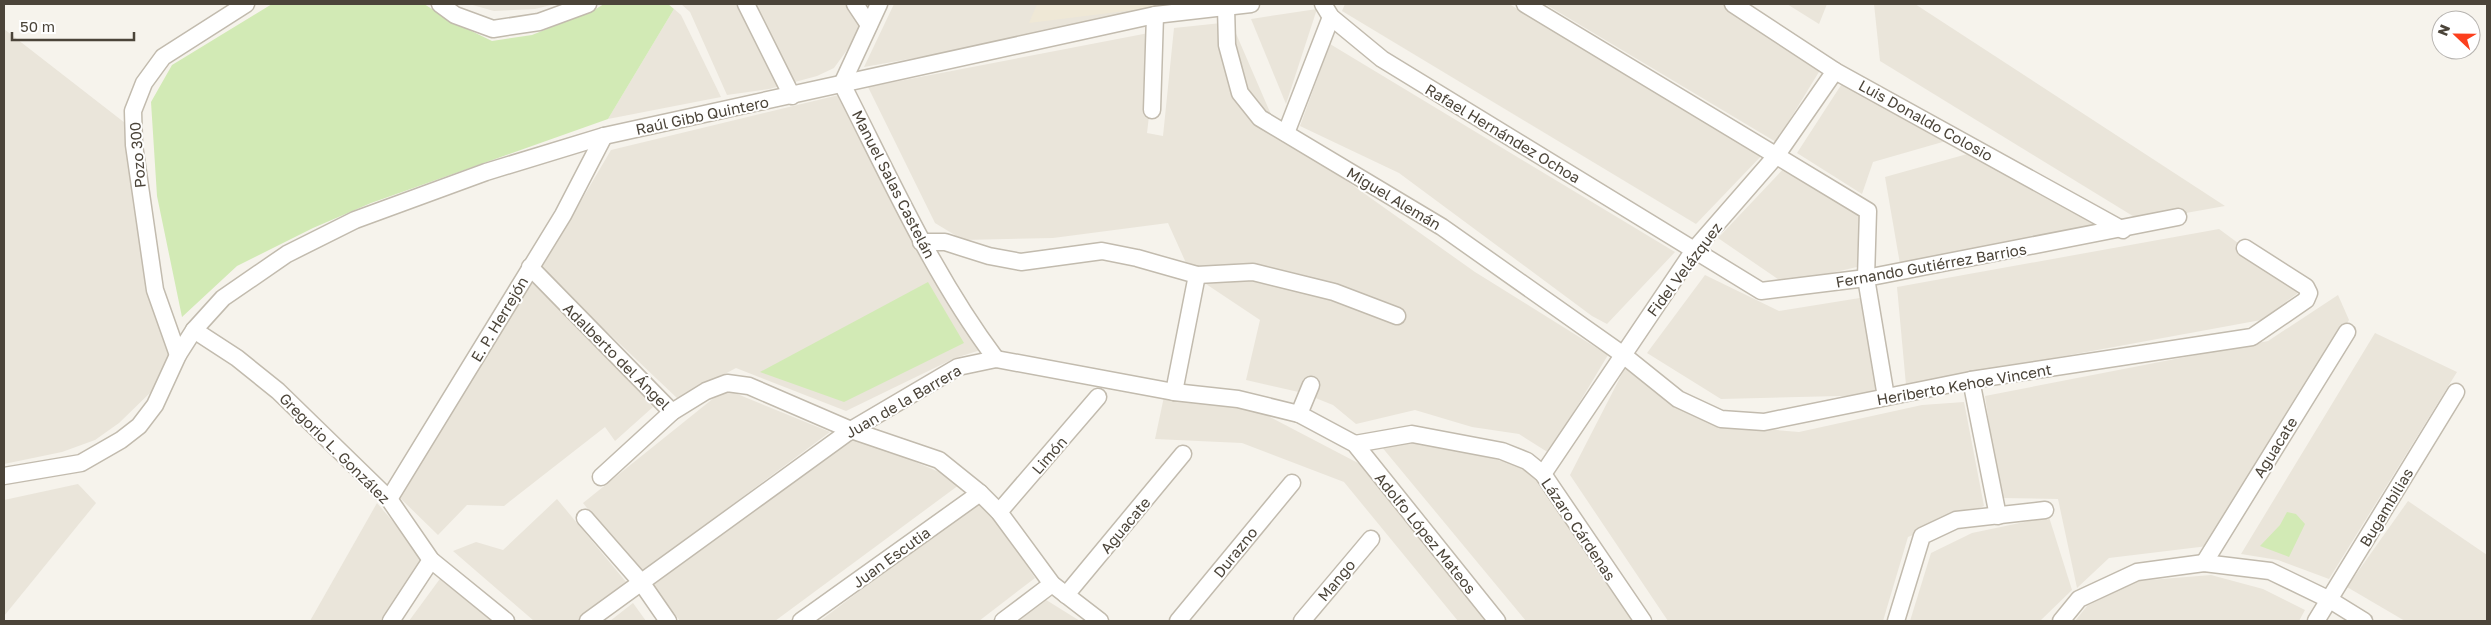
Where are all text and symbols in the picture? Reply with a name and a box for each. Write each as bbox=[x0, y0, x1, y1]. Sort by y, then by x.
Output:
scale bar bbox=[12, 10, 135, 42]
north arrow bbox=[2431, 10, 2481, 60]
text: 50 m bbox=[20, 17, 55, 35]
text: N bbox=[2434, 22, 2453, 38]
street label: Luis Donaldo Colosio bbox=[1856, 76, 1996, 164]
street label: Rafael Hernández Ochoa bbox=[1422, 80, 1584, 186]
street label: Raúl Gibb Quintero bbox=[634, 92, 770, 138]
street label: Manuel Salas Castelán bbox=[849, 107, 939, 261]
street label: Pozo 300 bbox=[125, 121, 149, 189]
street label: Miguel Alemán bbox=[1344, 163, 1444, 233]
street label: Fidel Velázquez bbox=[1643, 218, 1725, 319]
street label: Fernando Gutiérrez Barrios bbox=[1834, 239, 2028, 291]
street label: E. P. Herrejón bbox=[467, 273, 531, 365]
street label: Adalberto del Ángel bbox=[560, 299, 674, 413]
street label: Heriberto Kehoe Vincent bbox=[1875, 360, 2053, 408]
street label: Juan de la Barrera bbox=[842, 361, 964, 441]
street label: Gregorio L. González bbox=[276, 389, 394, 507]
street label: Aguacate bbox=[2249, 413, 2301, 481]
street label: Limón bbox=[1028, 432, 1070, 478]
street label: Bugambilias bbox=[2355, 464, 2417, 550]
street label: Adolfo López Mateos bbox=[1372, 469, 1480, 597]
street label: Lázaro Cárdenas bbox=[1538, 474, 1620, 584]
street label: Aguacate bbox=[1096, 493, 1154, 557]
street label: Juan Escutia bbox=[849, 523, 933, 591]
street label: Durazno bbox=[1209, 523, 1261, 581]
street label: Mango bbox=[1313, 556, 1359, 604]

